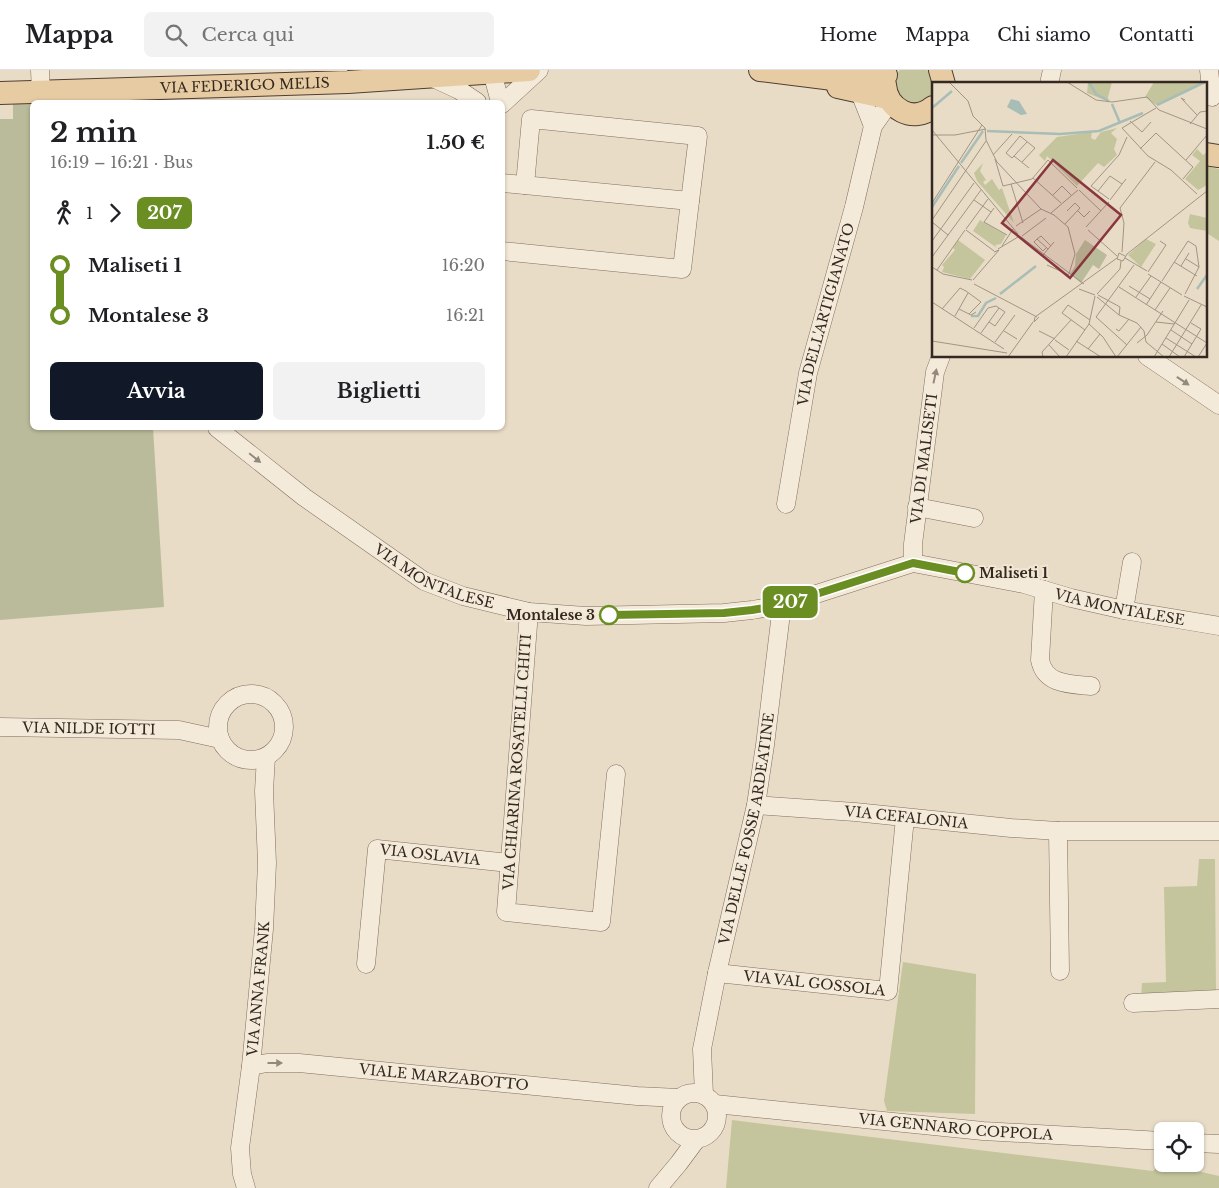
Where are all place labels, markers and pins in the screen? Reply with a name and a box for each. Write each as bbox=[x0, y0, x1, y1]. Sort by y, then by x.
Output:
marker: Maliseti 1 bbox=[955, 563, 975, 583]
place label: Maliseti 1 bbox=[979, 564, 1048, 582]
marker: Montalese 3 bbox=[599, 605, 619, 625]
place label: Montalese 3 bbox=[506, 606, 595, 624]

